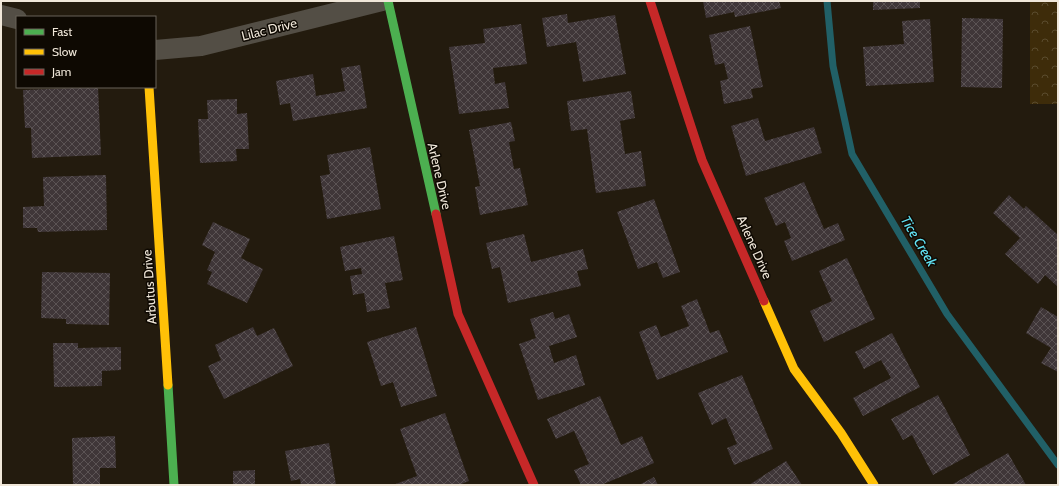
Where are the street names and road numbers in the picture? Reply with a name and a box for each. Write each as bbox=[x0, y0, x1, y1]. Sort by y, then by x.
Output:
street label: Lilac Drive bbox=[240, 14, 299, 44]
street label: Arlene Drive bbox=[425, 141, 455, 211]
street label: Arlene Drive bbox=[734, 213, 776, 282]
street label: Arbutus Drive bbox=[138, 249, 160, 325]

